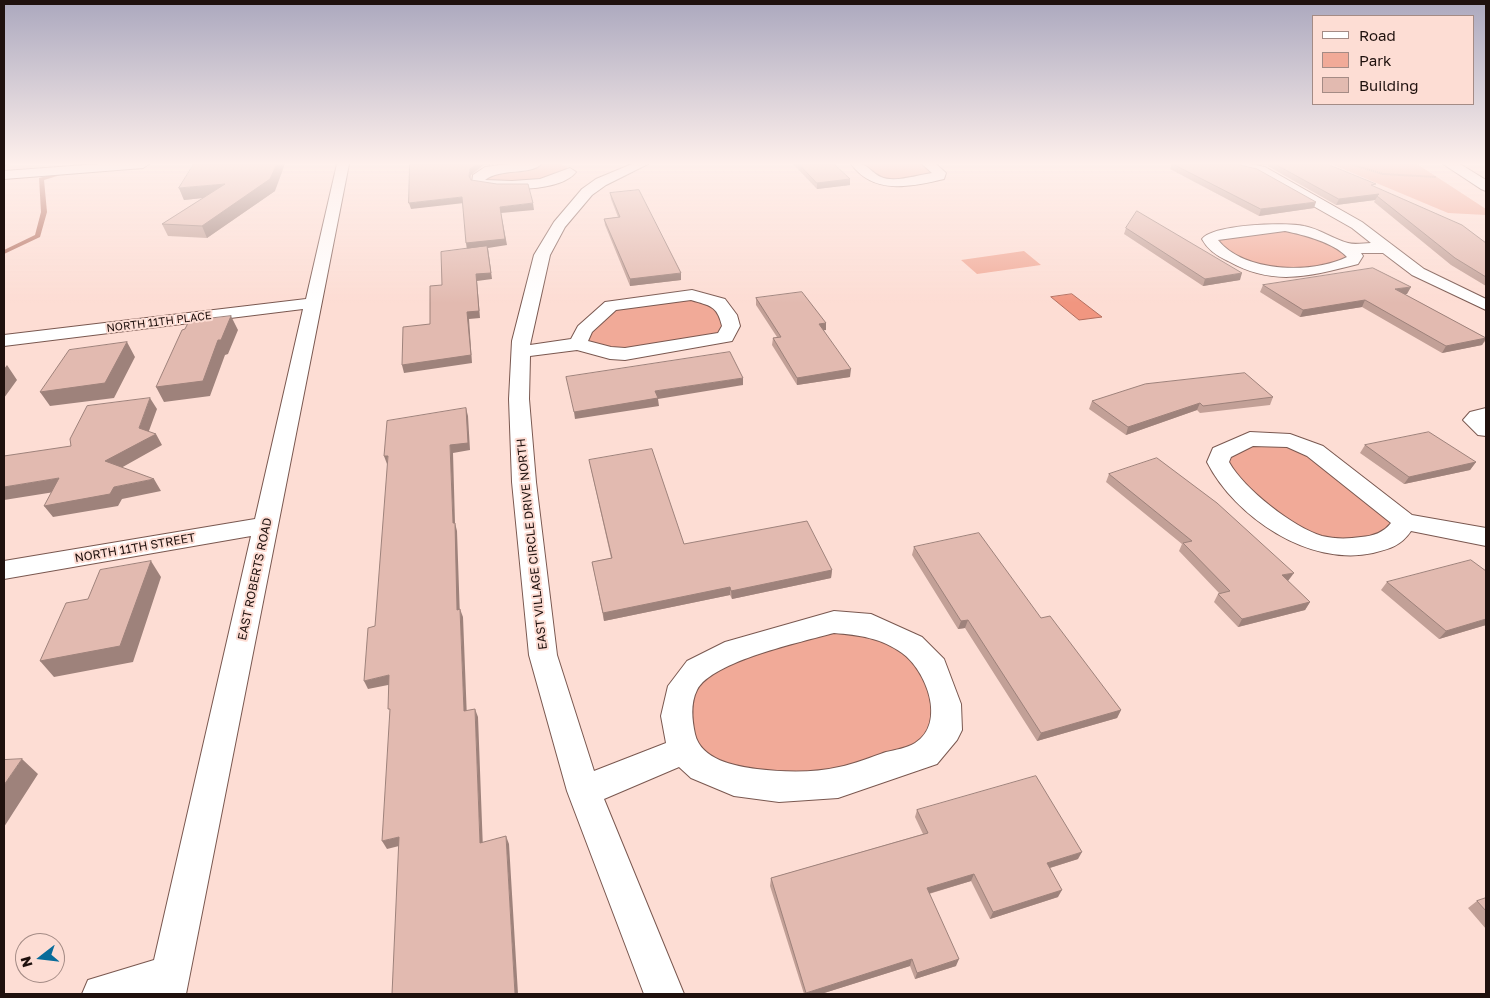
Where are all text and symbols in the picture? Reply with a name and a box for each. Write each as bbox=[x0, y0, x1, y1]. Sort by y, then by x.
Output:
legend bbox=[1312, 15, 1475, 105]
text: Road bbox=[1359, 26, 1396, 44]
text: Park bbox=[1359, 51, 1391, 69]
text: Building bbox=[1359, 76, 1419, 94]
street label: NORTH 11TH PLACE bbox=[106, 309, 212, 335]
street label: EAST VILLAGE CIRCLE DRIVE NORTH bbox=[514, 438, 550, 650]
street label: EAST ROBERTS ROAD bbox=[235, 516, 275, 642]
street label: NORTH 11TH STREET bbox=[74, 530, 196, 566]
north arrow bbox=[15, 933, 65, 983]
text: N bbox=[16, 955, 36, 969]

